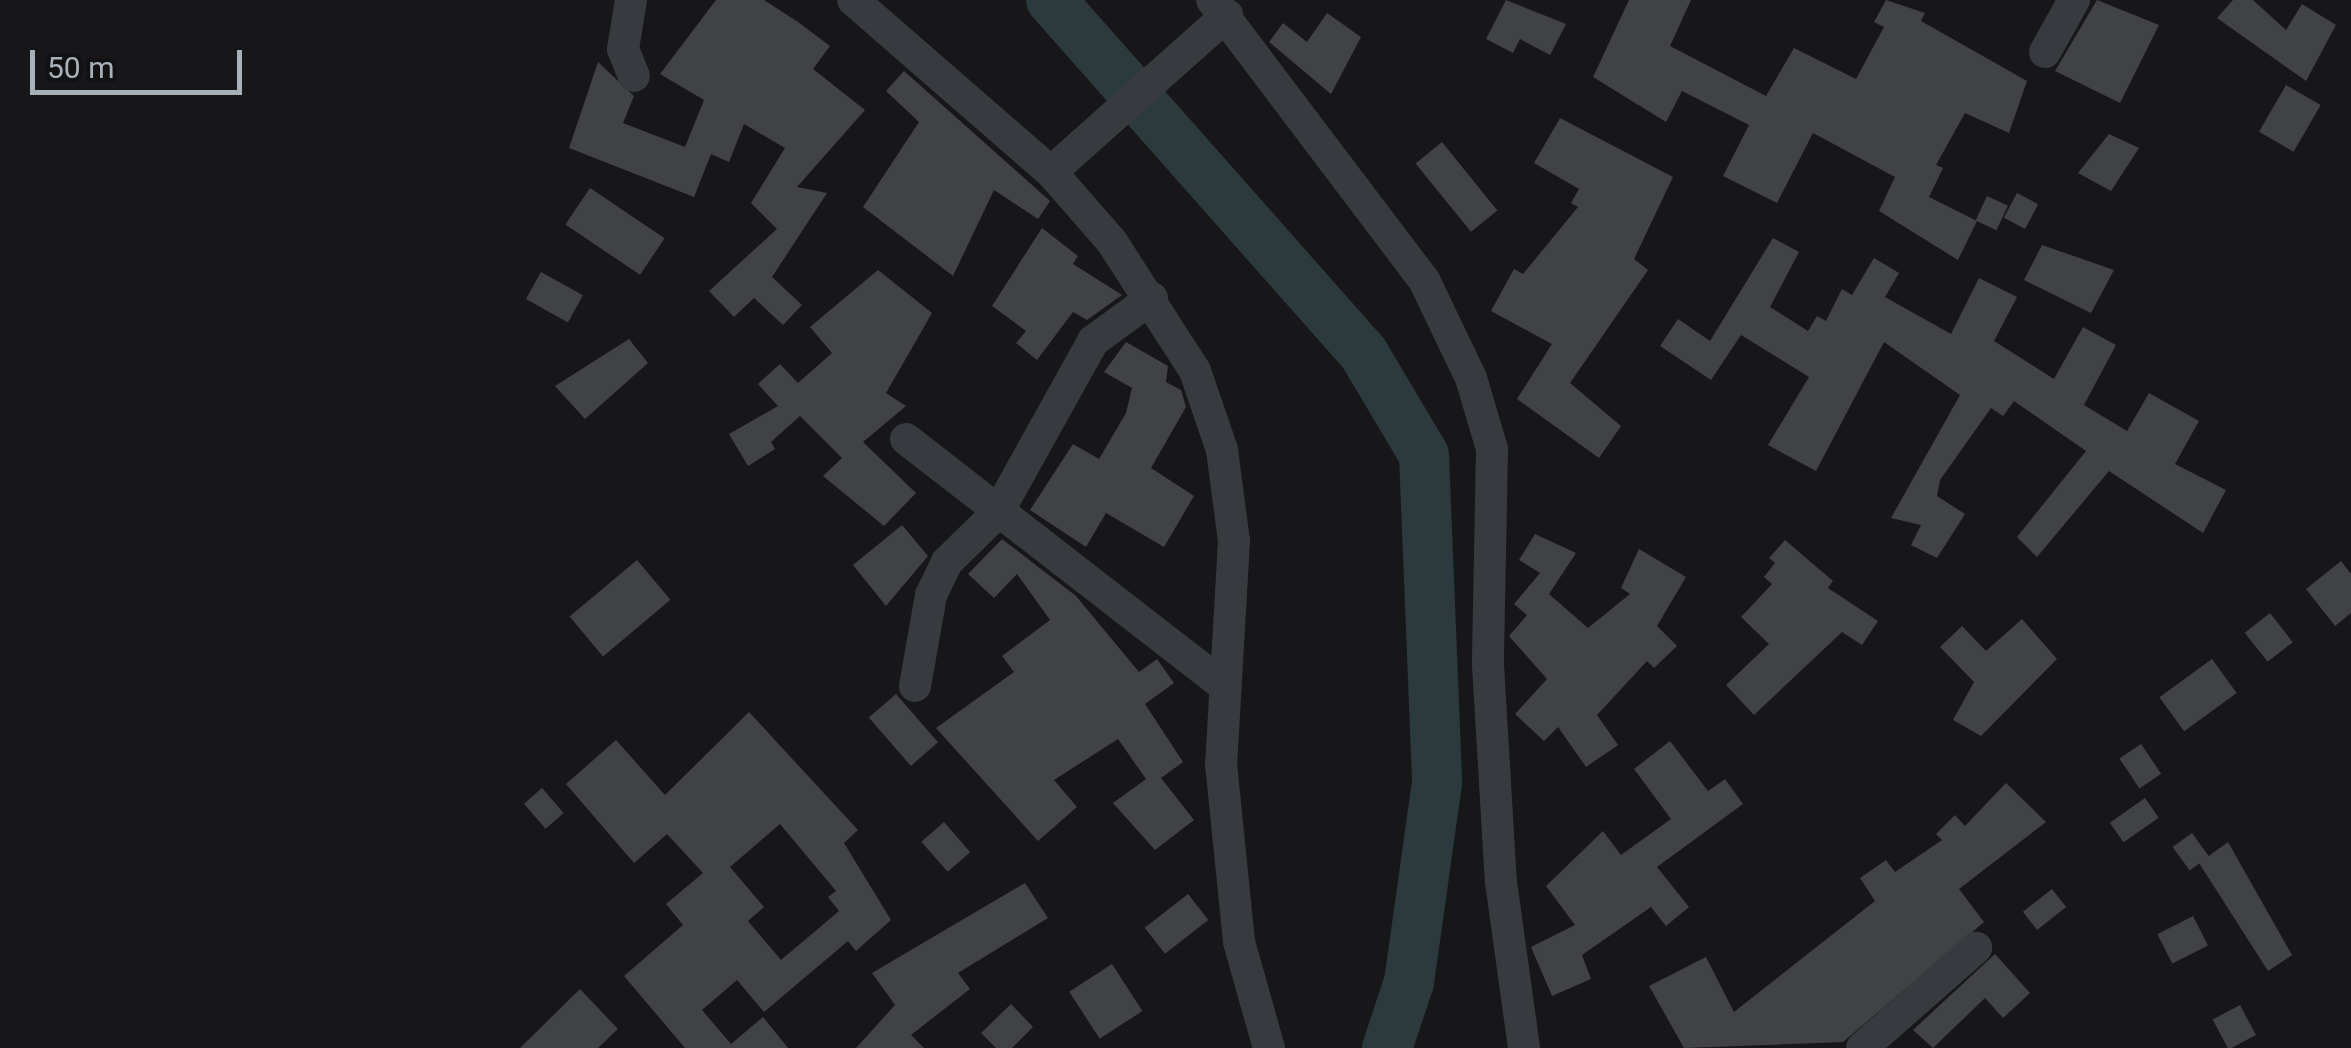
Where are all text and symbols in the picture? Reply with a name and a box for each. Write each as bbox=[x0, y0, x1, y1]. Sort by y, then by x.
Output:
scale bar bbox=[35, 30, 248, 92]
text: 50 m bbox=[47, 50, 114, 85]

